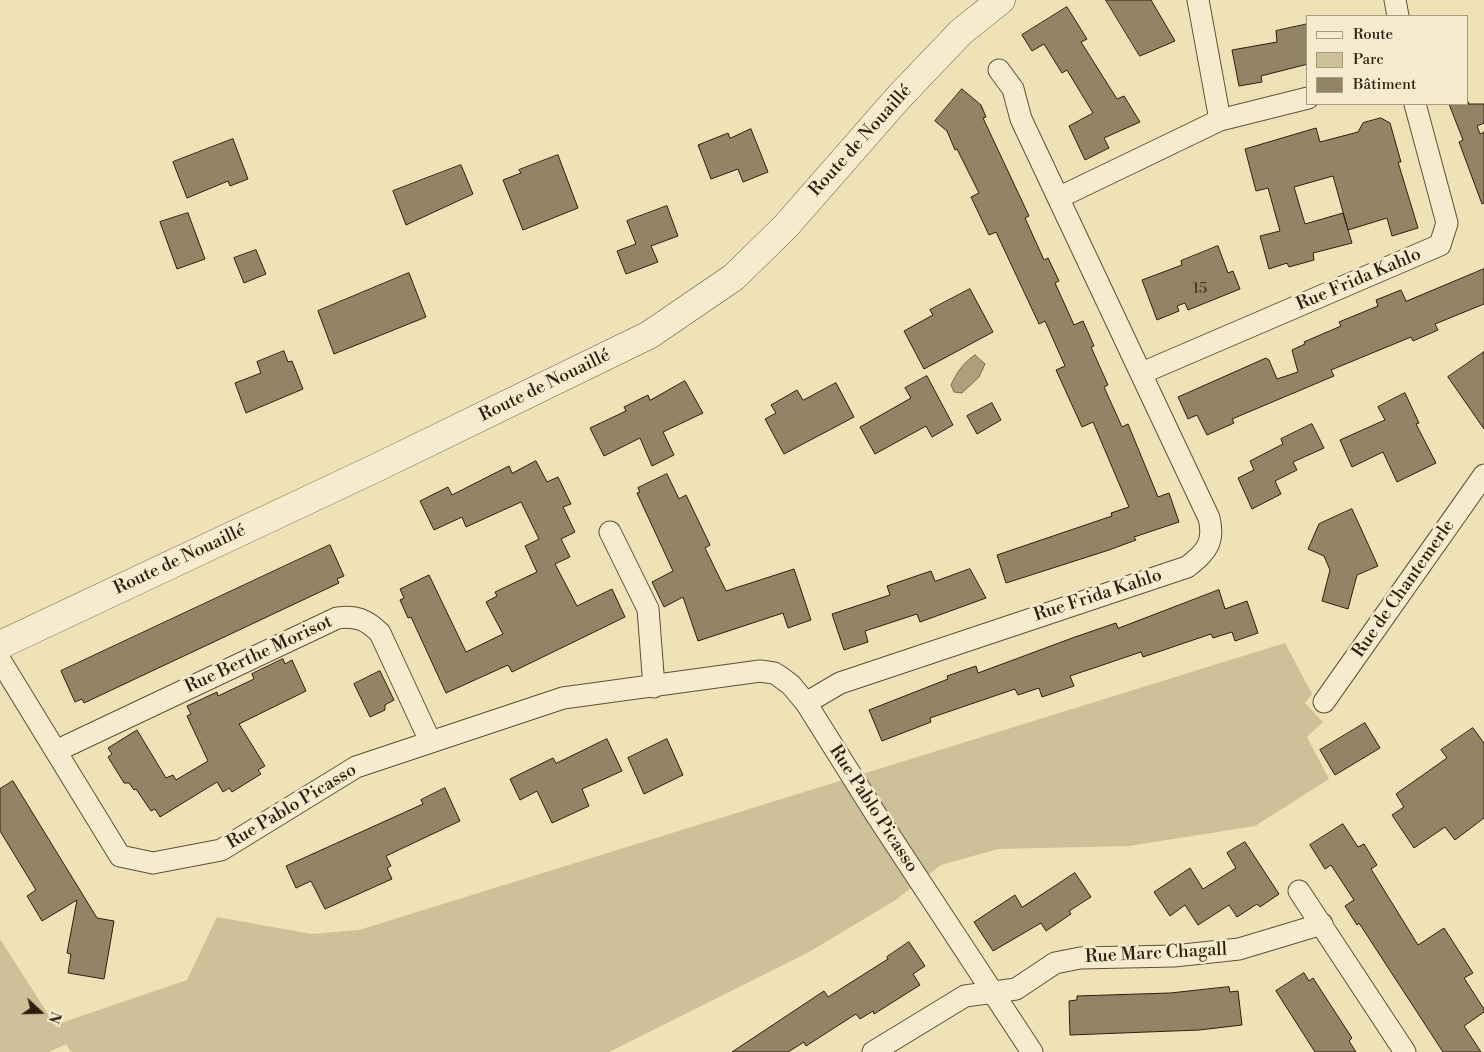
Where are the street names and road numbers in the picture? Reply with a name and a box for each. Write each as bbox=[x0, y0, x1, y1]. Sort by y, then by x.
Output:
street label: Route de Nouaillé bbox=[805, 81, 917, 201]
street label: Rue Frida Kahlo bbox=[1293, 244, 1425, 316]
street label: Route de Nouaillé bbox=[476, 345, 614, 427]
street label: Rue de Chantemerle bbox=[1348, 516, 1460, 662]
street label: Route de Nouaillé bbox=[111, 520, 249, 600]
street label: Rue Frida Kahlo bbox=[1031, 565, 1165, 627]
street label: Rue Berthe Morisot bbox=[182, 611, 336, 699]
street label: Rue Pablo Picasso bbox=[824, 741, 922, 877]
street label: Rue Pablo Picasso bbox=[223, 760, 361, 854]
street label: Rue Marc Chagall bbox=[1084, 939, 1228, 969]

